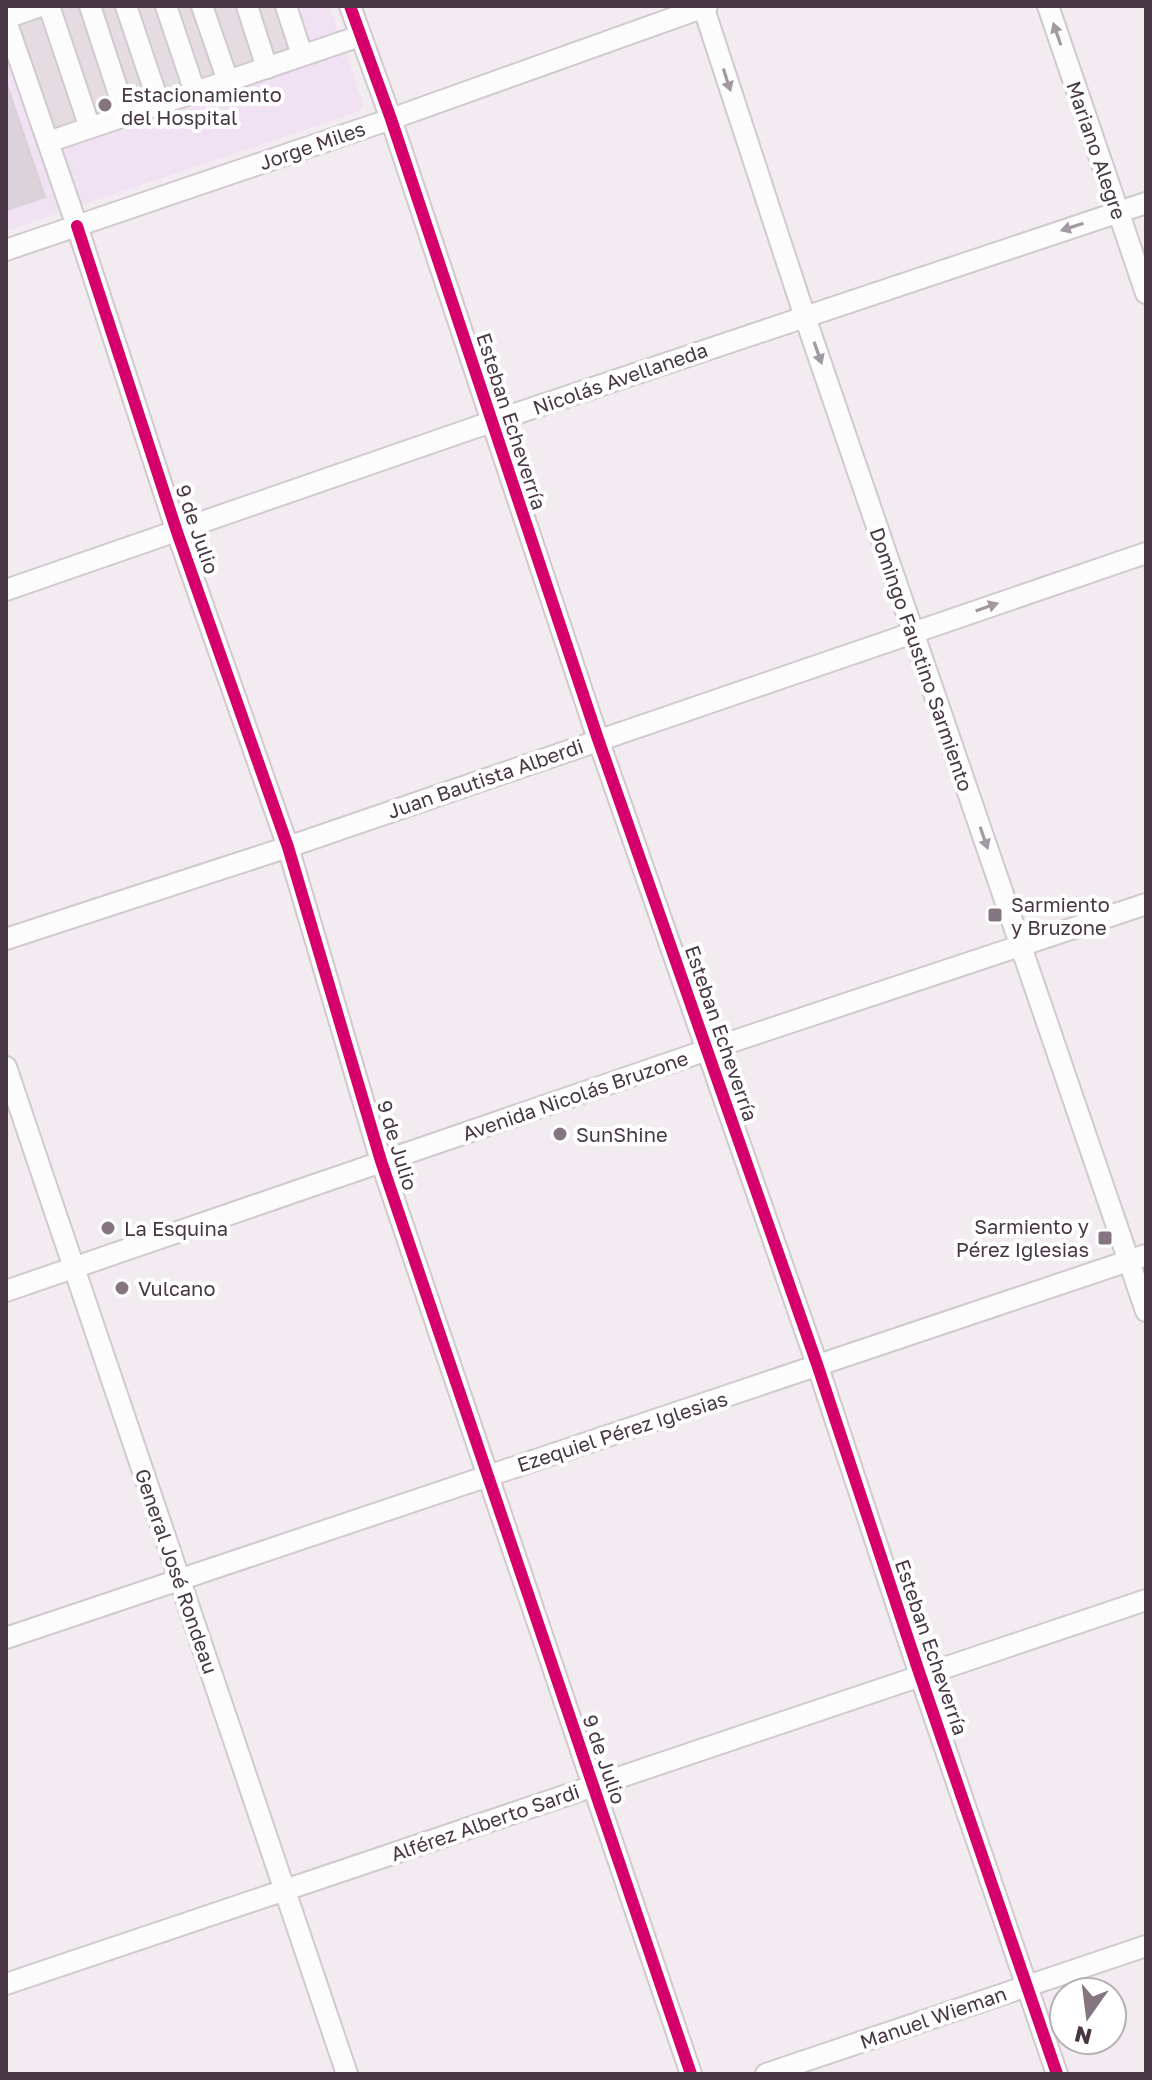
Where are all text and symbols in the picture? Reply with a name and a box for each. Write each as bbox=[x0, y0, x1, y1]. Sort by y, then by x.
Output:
one-way arrow bbox=[1051, 22, 1063, 46]
one-way arrow bbox=[721, 68, 734, 92]
street label: Mariano Alegre bbox=[1062, 78, 1132, 222]
place label: Estacionamiento del Hospital bbox=[121, 82, 282, 129]
marker: Estacionamiento del Hospital bbox=[96, 96, 114, 114]
street label: Jorge Miles bbox=[256, 116, 368, 174]
one-way arrow bbox=[1060, 222, 1084, 234]
street label: Esteban Echeverría bbox=[472, 330, 552, 512]
street label: Nicolás Avellaneda bbox=[530, 337, 710, 419]
one-way arrow bbox=[812, 342, 824, 366]
street label: 9 de Julio bbox=[172, 481, 224, 577]
street label: Domingo Faustino Sarmiento bbox=[865, 524, 979, 794]
one-way arrow bbox=[975, 601, 999, 613]
street label: Juan Bautista Alberdi bbox=[384, 733, 586, 823]
one-way arrow bbox=[978, 826, 990, 850]
place label: Sarmiento y Bruzone bbox=[1011, 892, 1110, 939]
marker: Sarmiento y Bruzone bbox=[986, 906, 1004, 924]
street label: Esteban Echeverría bbox=[681, 942, 763, 1124]
street label: Avenida Nicolás Bruzone bbox=[459, 1045, 691, 1145]
street label: 9 de Julio bbox=[373, 1097, 423, 1193]
place label: SunShine bbox=[576, 1122, 668, 1146]
marker: SunShine bbox=[551, 1125, 569, 1143]
place label: Sarmiento y Pérez Iglesias bbox=[956, 1214, 1089, 1261]
place label: La Esquina bbox=[124, 1216, 228, 1240]
marker: La Esquina bbox=[99, 1219, 117, 1237]
marker: Sarmiento y Pérez Iglesias bbox=[1096, 1229, 1114, 1247]
place label: Vulcano bbox=[138, 1276, 215, 1300]
marker: Vulcano bbox=[113, 1279, 131, 1297]
street label: Ezequiel Pérez Iglesias bbox=[514, 1386, 730, 1476]
street label: General José Rondeau bbox=[131, 1465, 223, 1677]
street label: Esteban Echeverría bbox=[891, 1556, 973, 1738]
street label: 9 de Julio bbox=[579, 1711, 631, 1807]
street label: Alférez Alberto Sardi bbox=[388, 1778, 582, 1866]
north arrow bbox=[1048, 1976, 1128, 2056]
street label: Manuel Wieman bbox=[857, 1981, 1009, 2053]
text: N bbox=[1072, 2021, 1094, 2051]

